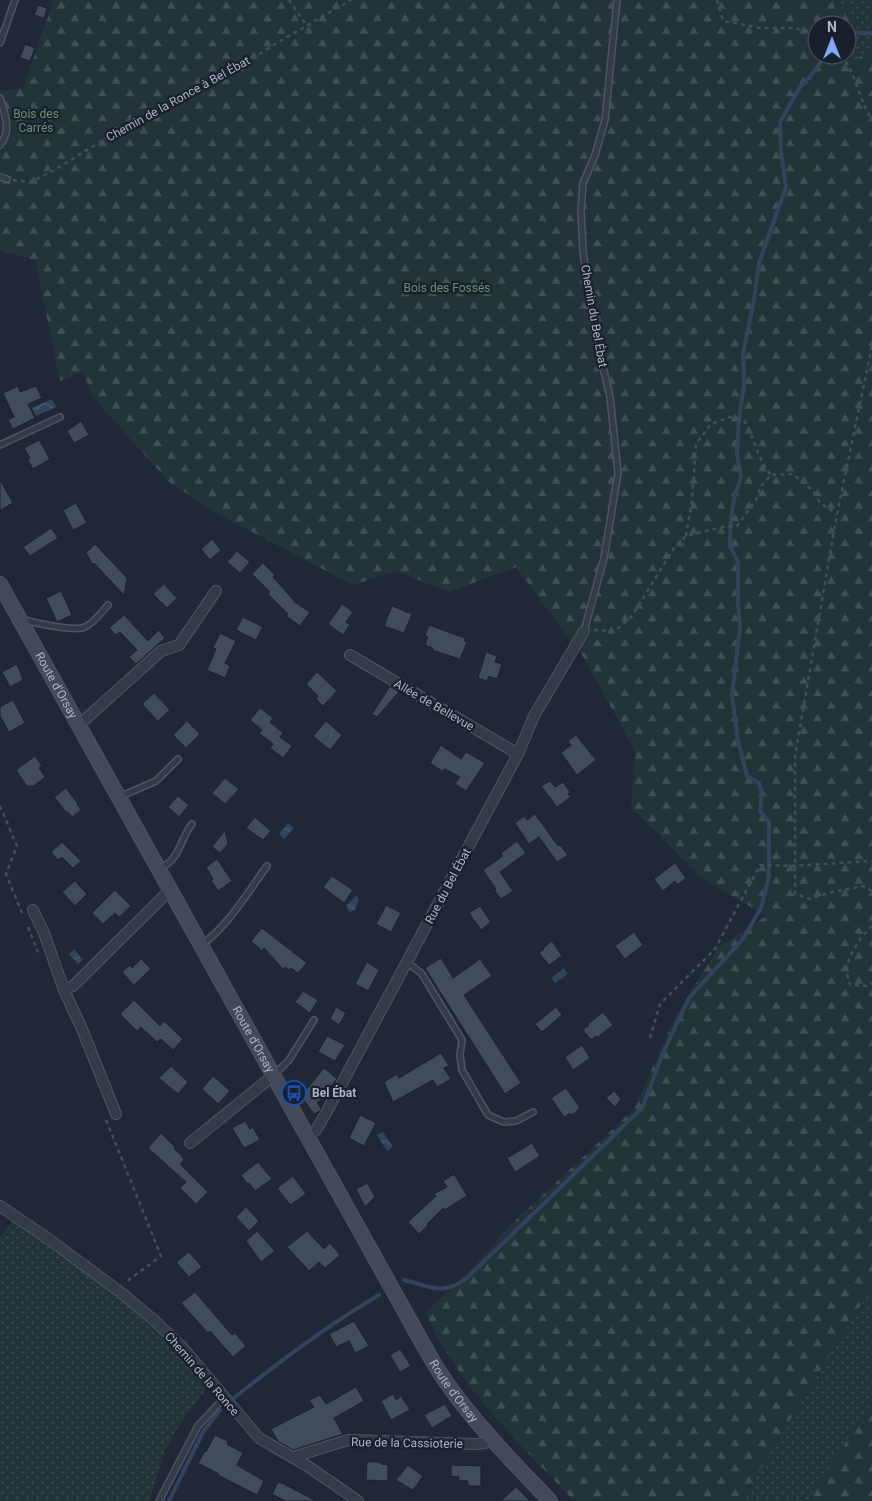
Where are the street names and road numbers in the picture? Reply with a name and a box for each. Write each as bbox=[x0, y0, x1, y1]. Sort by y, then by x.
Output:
street label: Chemin de la Ronce à Bel Ébat bbox=[103, 53, 252, 144]
street label: Chemin du Bel Ébat bbox=[578, 263, 611, 368]
street label: Route d'Orsay bbox=[32, 650, 81, 721]
street label: Allée de Bellevue bbox=[391, 676, 477, 734]
street label: Rue du Bel Ébat bbox=[421, 845, 474, 926]
street label: Route d'Orsay bbox=[229, 1004, 278, 1075]
street label: Chemin de la Ronce bbox=[162, 1329, 242, 1419]
street label: Route d'Orsay bbox=[427, 1357, 481, 1425]
street label: Rue de la Cassioterie bbox=[351, 1435, 463, 1451]

